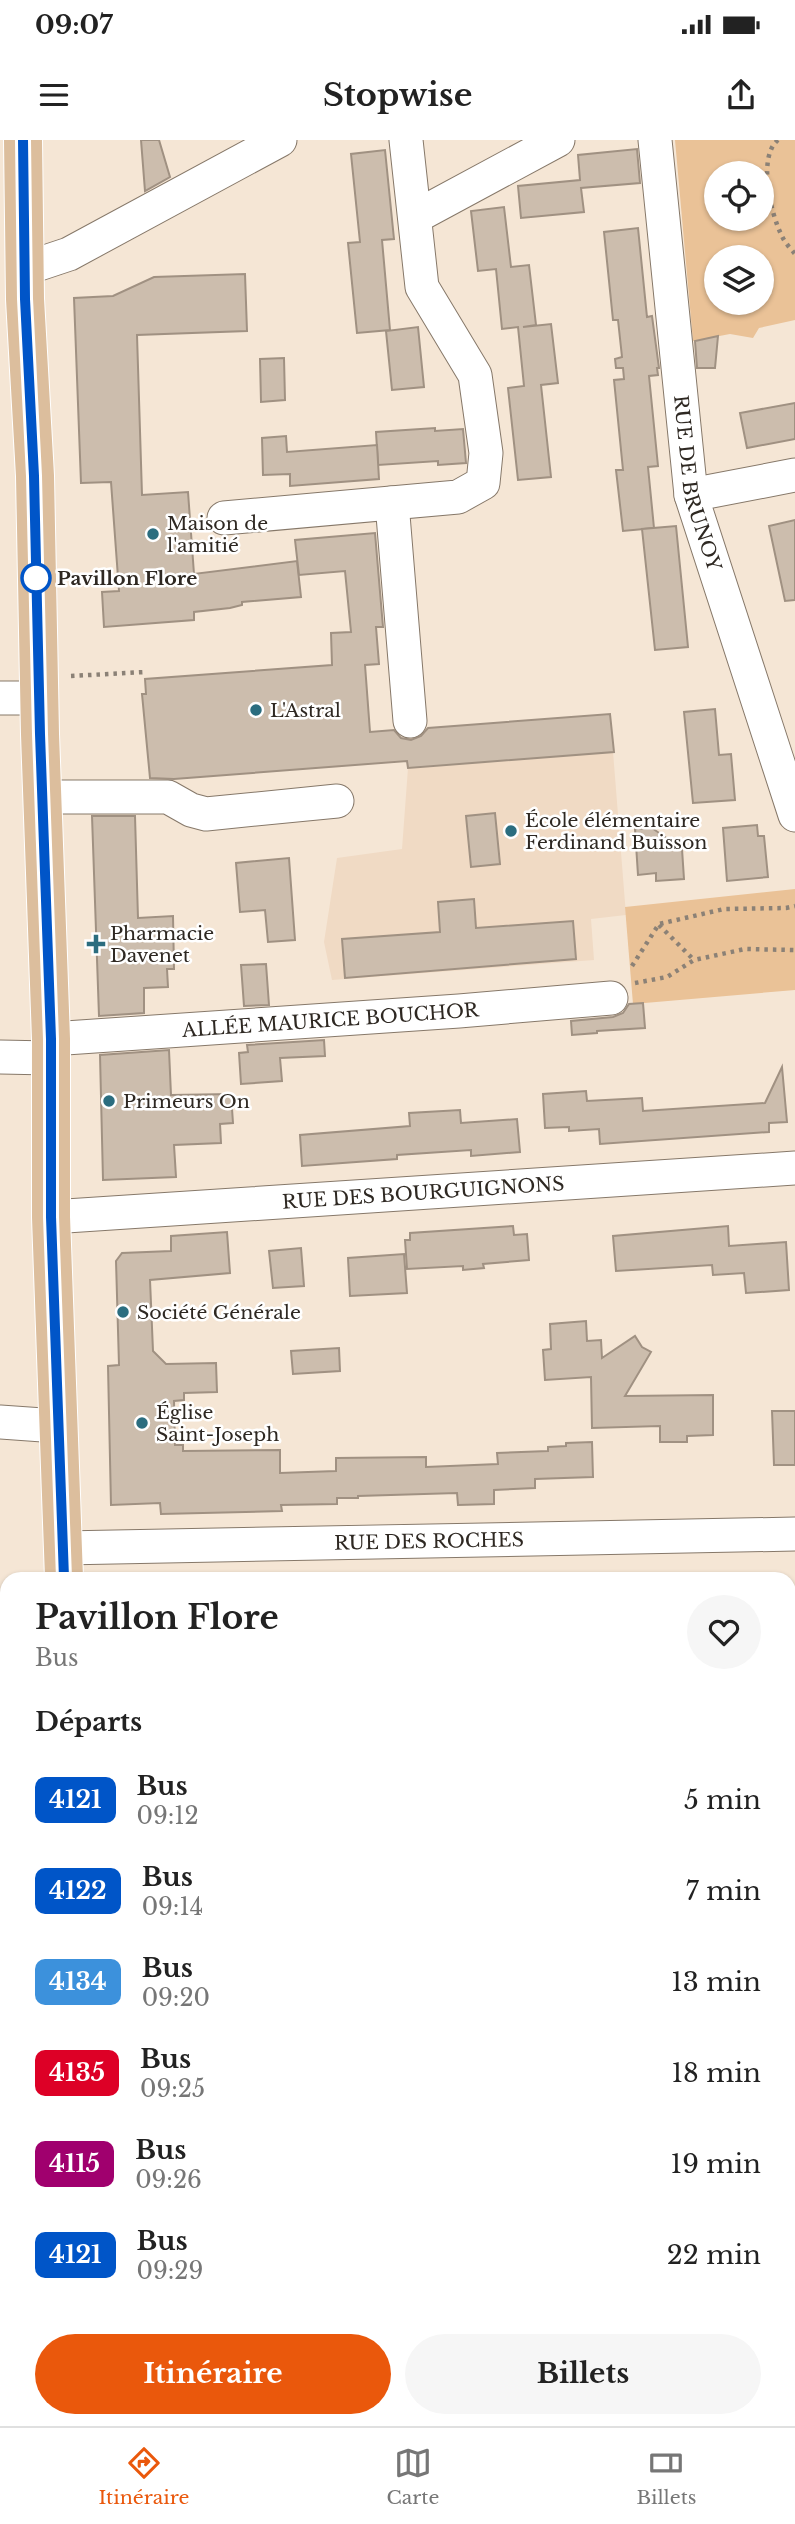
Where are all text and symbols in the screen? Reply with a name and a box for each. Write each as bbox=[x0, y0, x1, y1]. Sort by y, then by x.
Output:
text: 09:07 bbox=[35, 9, 113, 41]
text: Stopwise bbox=[323, 75, 472, 115]
icon: menu bbox=[35, 76, 73, 114]
icon: share bbox=[722, 76, 760, 114]
map controls bbox=[704, 161, 774, 315]
button: locate bbox=[704, 161, 774, 231]
button: layers bbox=[704, 245, 774, 315]
street label: RUE DE BRUNOY bbox=[669, 394, 726, 574]
place label: Maison de l'amitié bbox=[167, 512, 268, 557]
marker: Maison de l'amitié bbox=[145, 526, 161, 542]
marker: Pavillon Flore bbox=[21, 563, 51, 593]
place label: Pavillon Flore bbox=[57, 567, 197, 590]
place label: L'Astral bbox=[270, 699, 341, 722]
marker: L'Astral bbox=[248, 702, 264, 718]
place label: École élémentaire Ferdinand Buisson bbox=[525, 809, 707, 854]
marker: École élémentaire Ferdinand Buisson bbox=[503, 823, 519, 839]
place label: Pharmacie Davenet bbox=[110, 922, 214, 967]
marker: Pharmacie Davenet bbox=[88, 936, 104, 952]
street label: ALLÉE MAURICE BOUCHOR bbox=[180, 998, 481, 1042]
place label: Primeurs On bbox=[123, 1090, 250, 1113]
marker: Primeurs On bbox=[101, 1093, 117, 1109]
street label: RUE DES BOURGUIGNONS bbox=[281, 1172, 565, 1214]
place label: Société Générale bbox=[137, 1301, 301, 1324]
marker: Société Générale bbox=[115, 1304, 131, 1320]
place label: Église Saint-Joseph bbox=[156, 1401, 279, 1446]
marker: Église Saint-Joseph bbox=[134, 1415, 150, 1431]
street label: RUE DES ROCHES bbox=[334, 1528, 524, 1555]
button: heart bbox=[687, 1595, 761, 1669]
text: Pavillon Flore bbox=[35, 1597, 279, 1638]
text: Bus bbox=[35, 1644, 78, 1672]
text: Départs bbox=[35, 1706, 142, 1738]
text: Bus bbox=[137, 1770, 188, 1802]
text: 5 min bbox=[684, 1784, 761, 1816]
text: 4121 bbox=[49, 1785, 102, 1814]
text: 09:12 bbox=[137, 1802, 199, 1830]
text: Bus bbox=[142, 1861, 193, 1893]
text: 7 min bbox=[686, 1875, 761, 1907]
text: 4122 bbox=[49, 1876, 107, 1905]
text: 09:14 bbox=[142, 1893, 203, 1921]
text: Bus bbox=[142, 1952, 193, 1984]
text: 13 min bbox=[671, 1966, 761, 1998]
text: 4134 bbox=[49, 1967, 107, 1996]
text: 09:20 bbox=[142, 1984, 210, 2012]
text: Bus bbox=[140, 2043, 191, 2075]
text: 18 min bbox=[672, 2057, 761, 2089]
text: 4135 bbox=[49, 2058, 105, 2087]
text: 09:25 bbox=[140, 2075, 205, 2103]
text: Bus bbox=[135, 2134, 186, 2166]
text: 19 min bbox=[671, 2148, 761, 2180]
text: 4115 bbox=[49, 2149, 100, 2178]
text: 09:26 bbox=[135, 2166, 202, 2194]
text: Bus bbox=[137, 2225, 188, 2257]
text: 22 min bbox=[667, 2239, 761, 2271]
text: 4121 bbox=[49, 2240, 102, 2269]
text: 09:29 bbox=[137, 2257, 203, 2285]
button: Itinéraire bbox=[35, 2334, 391, 2414]
button: Billets bbox=[405, 2334, 761, 2414]
tab: Itinéraire bbox=[98, 2444, 190, 2509]
tab: Carte bbox=[386, 2444, 439, 2509]
tab: Billets bbox=[636, 2444, 696, 2509]

